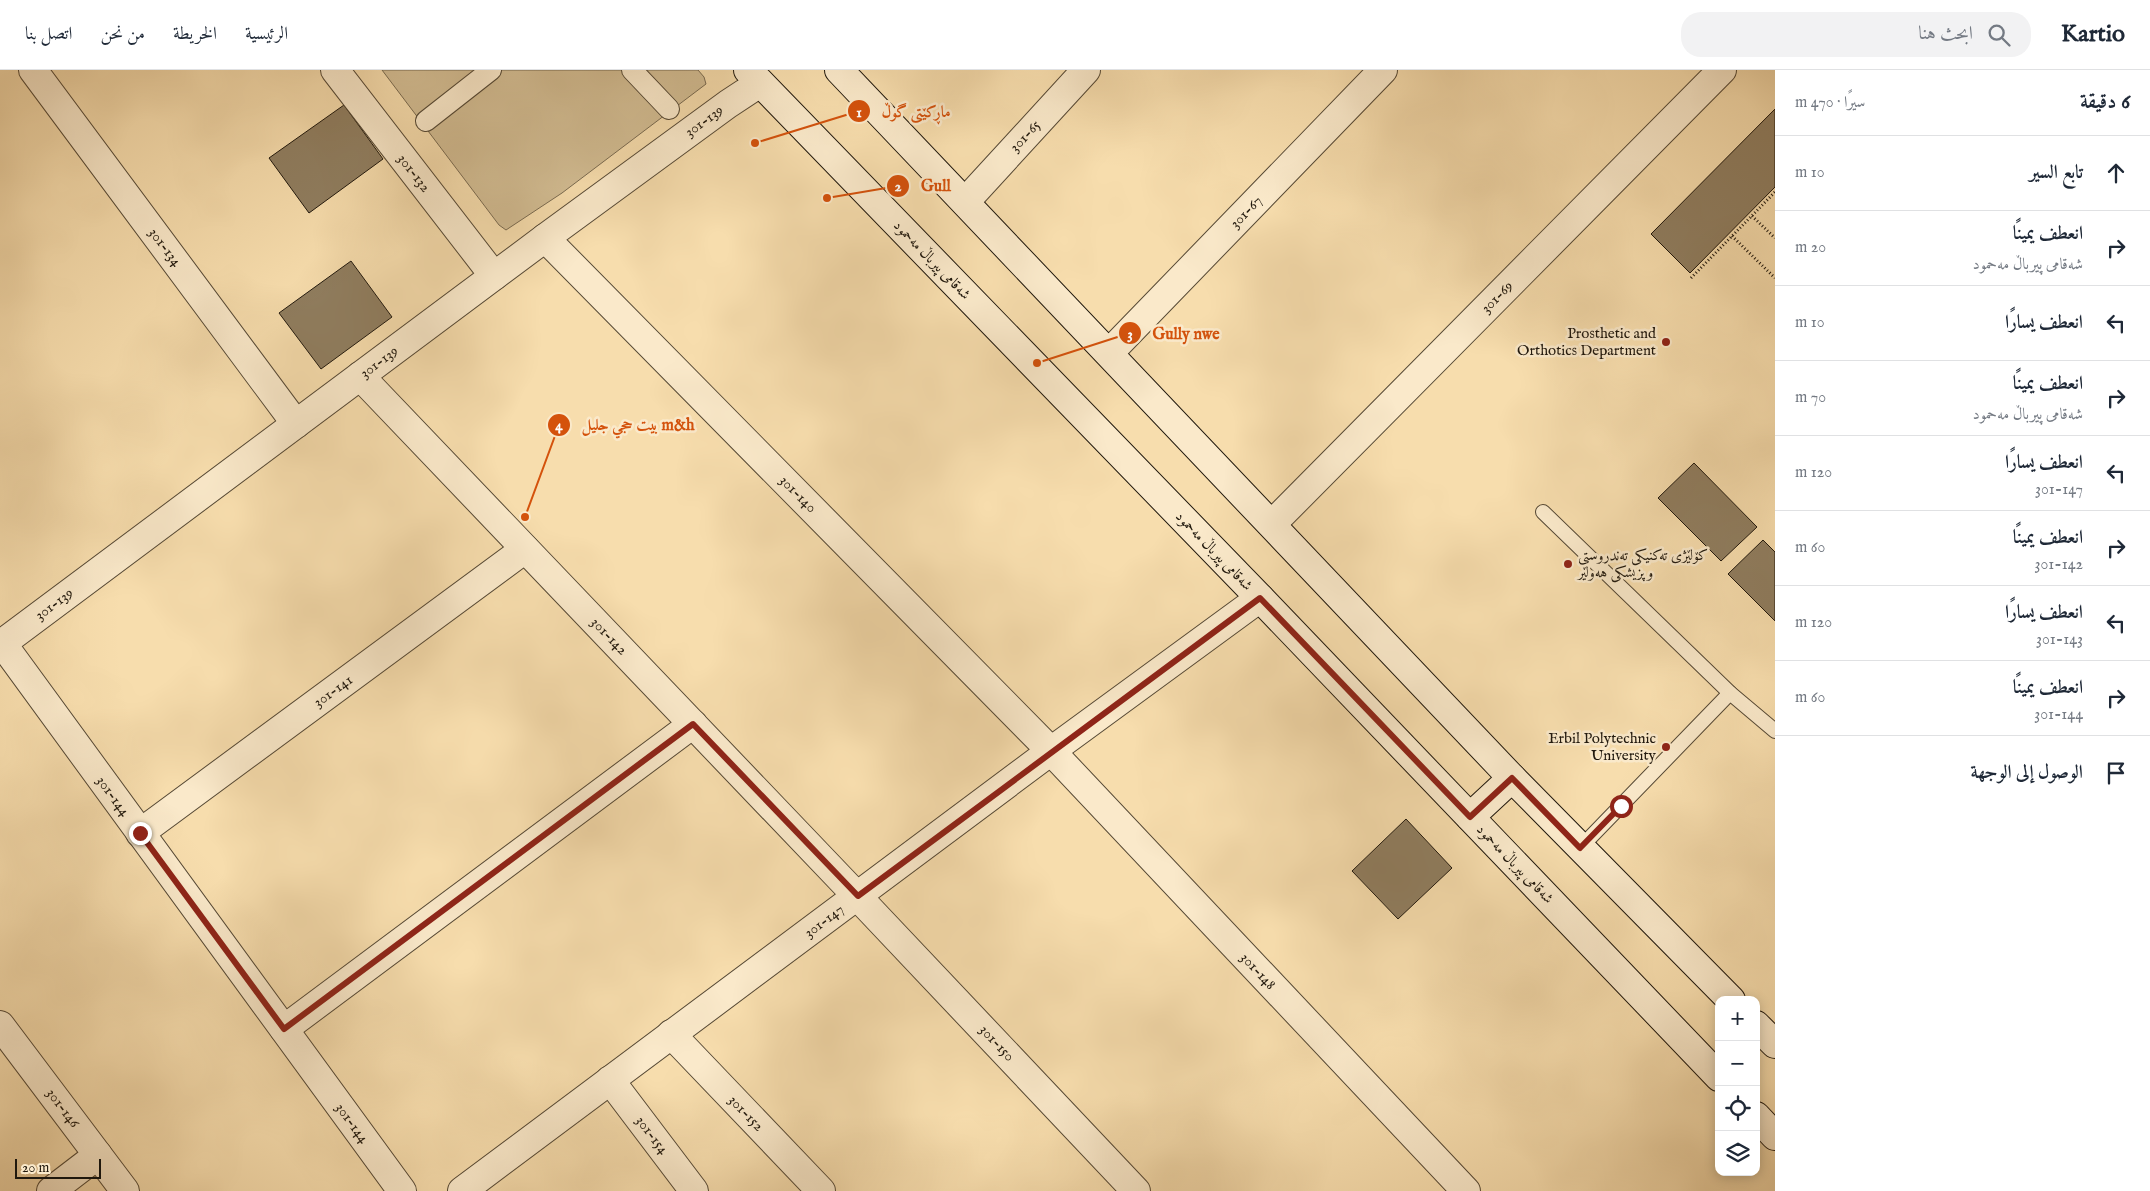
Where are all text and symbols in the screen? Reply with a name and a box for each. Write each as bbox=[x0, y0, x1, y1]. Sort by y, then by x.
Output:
search box bbox=[1681, 12, 2031, 57]
text: Kartio bbox=[2061, 19, 2125, 50]
icon: search bbox=[1985, 21, 2013, 49]
text: ابحث هنا bbox=[1918, 22, 1973, 46]
text: اتصل بنا bbox=[25, 23, 72, 46]
text: من نحن bbox=[100, 23, 145, 46]
text: الخريطة bbox=[173, 23, 217, 46]
text: الرئيسية bbox=[245, 23, 288, 46]
text: 6 دقيقة bbox=[2080, 89, 2130, 116]
text: سيرًا · 470 m bbox=[1795, 93, 1865, 113]
callout: ماڕکێتی گوڵ bbox=[847, 96, 961, 127]
street label: 301-139 bbox=[681, 101, 727, 141]
text: ماڕکێتی گوڵ bbox=[881, 102, 951, 125]
text: 1 bbox=[856, 103, 862, 122]
street label: 301-65 bbox=[1005, 116, 1045, 156]
street label: 301-132 bbox=[393, 150, 435, 196]
icon: ahead bbox=[2102, 159, 2130, 187]
text: تابع السير bbox=[2029, 161, 2083, 185]
text: 10 m bbox=[1795, 163, 1825, 183]
callout: Gull bbox=[886, 170, 961, 201]
text: 2 bbox=[894, 177, 902, 196]
text: Gull bbox=[921, 177, 952, 197]
street label: 301-67 bbox=[1226, 191, 1266, 233]
street label: شەقامی پیرباڵ مەحمود bbox=[888, 216, 975, 305]
text: انعطف يمينًا bbox=[2013, 222, 2083, 246]
street label: 301-134 bbox=[144, 224, 186, 271]
icon: right bbox=[2102, 234, 2130, 262]
text: 20 m bbox=[1795, 238, 1826, 258]
text: شەقامی پیرباڵ مەحمود bbox=[1972, 255, 2083, 275]
street label: 301-69 bbox=[1477, 277, 1517, 317]
icon: left bbox=[2102, 309, 2130, 337]
text: انعطف يسارًا bbox=[2005, 311, 2083, 335]
text: 10 m bbox=[1795, 313, 1825, 333]
callout: Gully nwe bbox=[1118, 318, 1230, 349]
place label: Prosthetic and Orthotics Department bbox=[1517, 324, 1657, 360]
text: 3 bbox=[1127, 325, 1133, 344]
text: Gully nwe bbox=[1152, 325, 1220, 345]
marker: Prosthetic and Orthotics Department bbox=[1660, 336, 1672, 348]
street label: 301-139 bbox=[356, 341, 402, 383]
text: انعطف يمينًا bbox=[2013, 372, 2083, 396]
icon: right bbox=[2102, 384, 2130, 412]
text: 70 m bbox=[1795, 388, 1826, 408]
text: شەقامی پیرباڵ مەحمود bbox=[1972, 405, 2083, 425]
callout: بيت حجي جليل m&h bbox=[547, 409, 705, 440]
text: 4 bbox=[555, 416, 563, 435]
text: بيت حجي جليل m&h bbox=[582, 416, 695, 439]
text: انعطف يسارًا bbox=[2005, 451, 2083, 475]
icon: left bbox=[2102, 459, 2130, 487]
text: 120 m bbox=[1795, 463, 1832, 483]
street label: 301-140 bbox=[775, 471, 821, 517]
text: 301-147 bbox=[2035, 480, 2083, 500]
street label: شەقامی پیرباڵ مەحمود bbox=[1170, 507, 1257, 596]
text: انعطف يمينًا bbox=[2013, 526, 2083, 550]
icon: right bbox=[2102, 534, 2130, 562]
text: 60 m bbox=[1795, 538, 1825, 558]
place label: کۆلێژی تەکنیکی تەندروستی و پزیشکی هەولێر bbox=[1576, 546, 1708, 583]
text: 301-142 bbox=[2035, 555, 2083, 575]
marker: کۆلێژی تەکنیکی تەندروستی و پزیشکی هەولێر bbox=[1562, 558, 1574, 570]
street label: 301-139 bbox=[31, 583, 77, 625]
text: انعطف يسارًا bbox=[2005, 601, 2083, 625]
icon: left bbox=[2102, 609, 2130, 637]
street label: 301-142 bbox=[586, 613, 632, 659]
text: 120 m bbox=[1795, 613, 1832, 633]
text: 301-143 bbox=[2036, 630, 2083, 650]
street label: 301-141 bbox=[310, 670, 356, 712]
text: انعطف يمينًا bbox=[2013, 676, 2083, 700]
icon: right bbox=[2102, 684, 2130, 712]
text: 60 m bbox=[1795, 688, 1825, 708]
text: 301-144 bbox=[2034, 705, 2083, 725]
place label: Erbil Polytechnic University bbox=[1548, 729, 1657, 765]
marker: Erbil Polytechnic University bbox=[1660, 741, 1672, 753]
icon: arrive bbox=[2102, 759, 2130, 787]
text: الوصول إلى الوجهة bbox=[1971, 761, 2083, 785]
street label: 301-144 bbox=[92, 772, 135, 821]
route start bbox=[1610, 795, 1633, 818]
street label: شەقامی پیرباڵ مەحمود bbox=[1471, 820, 1558, 909]
route end bbox=[129, 822, 152, 845]
street label: 301-147 bbox=[800, 900, 848, 942]
street label: 301-148 bbox=[1236, 948, 1280, 994]
map controls bbox=[1715, 996, 1760, 1176]
button: + bbox=[1715, 996, 1760, 1041]
street label: 301-150 bbox=[975, 1021, 1019, 1065]
button: − bbox=[1715, 1041, 1760, 1086]
street label: 301-146 bbox=[42, 1084, 84, 1132]
button: locate bbox=[1715, 1086, 1760, 1131]
street label: 301-152 bbox=[724, 1091, 768, 1135]
street label: 301-144 bbox=[331, 1099, 374, 1148]
street label: 301-154 bbox=[631, 1112, 673, 1159]
button: layers bbox=[1715, 1131, 1760, 1176]
scale bar bbox=[15, 1156, 101, 1179]
text: 20 m bbox=[22, 1159, 49, 1177]

